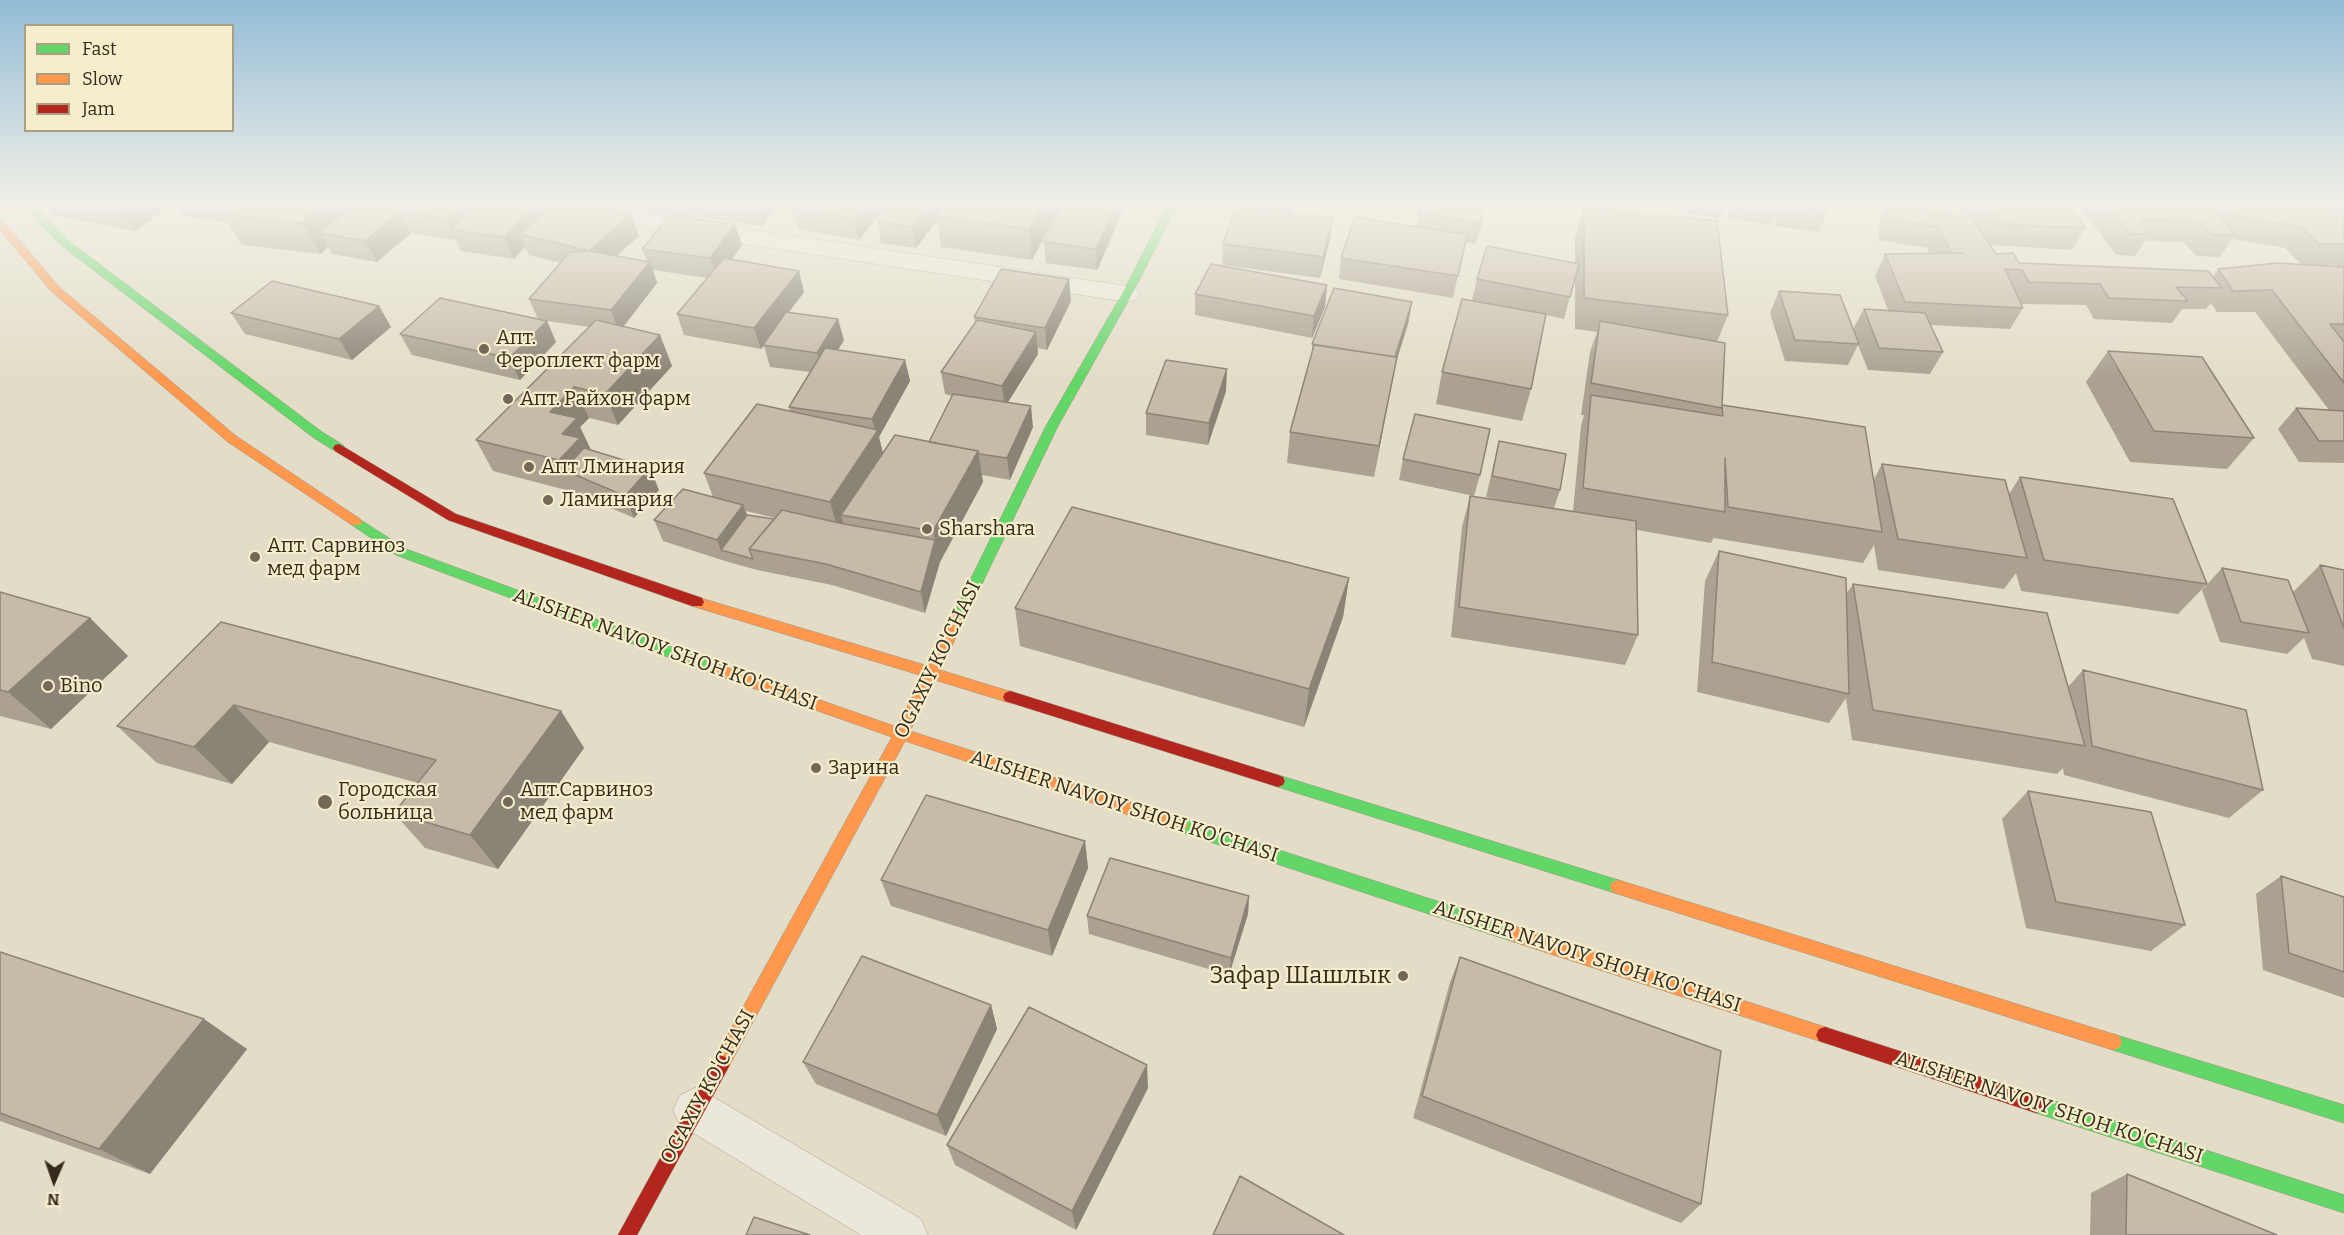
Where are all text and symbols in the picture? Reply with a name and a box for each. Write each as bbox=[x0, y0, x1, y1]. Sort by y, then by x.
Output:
legend bbox=[24, 24, 234, 132]
text: Fast bbox=[82, 38, 117, 60]
text: Slow bbox=[82, 68, 122, 90]
text: Jam bbox=[82, 98, 115, 120]
place label: Апт. Фероплект фарм bbox=[496, 326, 660, 373]
marker: Апт. Фероплект фарм bbox=[477, 342, 491, 356]
place label: Апт. Райхон фарм bbox=[520, 387, 691, 411]
marker: Апт. Райхон фарм bbox=[501, 392, 515, 406]
place label: Апт Лминария bbox=[541, 455, 685, 479]
marker: Апт Лминария bbox=[522, 460, 536, 474]
place label: Ламинария bbox=[560, 488, 673, 512]
marker: Ламинария bbox=[541, 493, 555, 507]
place label: Sharshara bbox=[939, 517, 1035, 541]
marker: Sharshara bbox=[920, 522, 934, 536]
place label: Апт. Сарвиноз мед фарм bbox=[267, 534, 405, 581]
marker: Апт. Сарвиноз мед фарм bbox=[248, 550, 262, 564]
street label: OGAXIY KO'CHASI bbox=[889, 577, 987, 743]
street label: ALISHER NAVOIY SHOH KO'CHASI bbox=[510, 584, 820, 716]
place label: Bino bbox=[60, 674, 103, 698]
marker: Bino bbox=[41, 679, 55, 693]
street label: ALISHER NAVOIY SHOH KO'CHASI bbox=[967, 746, 1281, 868]
place label: Зарина bbox=[828, 756, 899, 780]
marker: Зарина bbox=[809, 761, 823, 775]
place label: Городская больница bbox=[338, 778, 437, 825]
place label: Апт.Сарвиноз мед фарм bbox=[520, 778, 653, 825]
marker: Городская больница bbox=[316, 793, 334, 811]
marker: Апт.Сарвиноз мед фарм bbox=[501, 795, 515, 809]
street label: ALISHER NAVOIY SHOH KO'CHASI bbox=[1430, 896, 1744, 1018]
place label: Зафар Шашлык bbox=[1209, 962, 1391, 990]
marker: Зафар Шашлык bbox=[1396, 969, 1410, 983]
street label: OGAXIY KO'CHASI bbox=[656, 1006, 760, 1168]
street label: ALISHER NAVOIY SHOH KO'CHASI bbox=[1892, 1047, 2206, 1169]
north arrow bbox=[24, 1151, 84, 1211]
text: N bbox=[47, 1190, 60, 1209]

